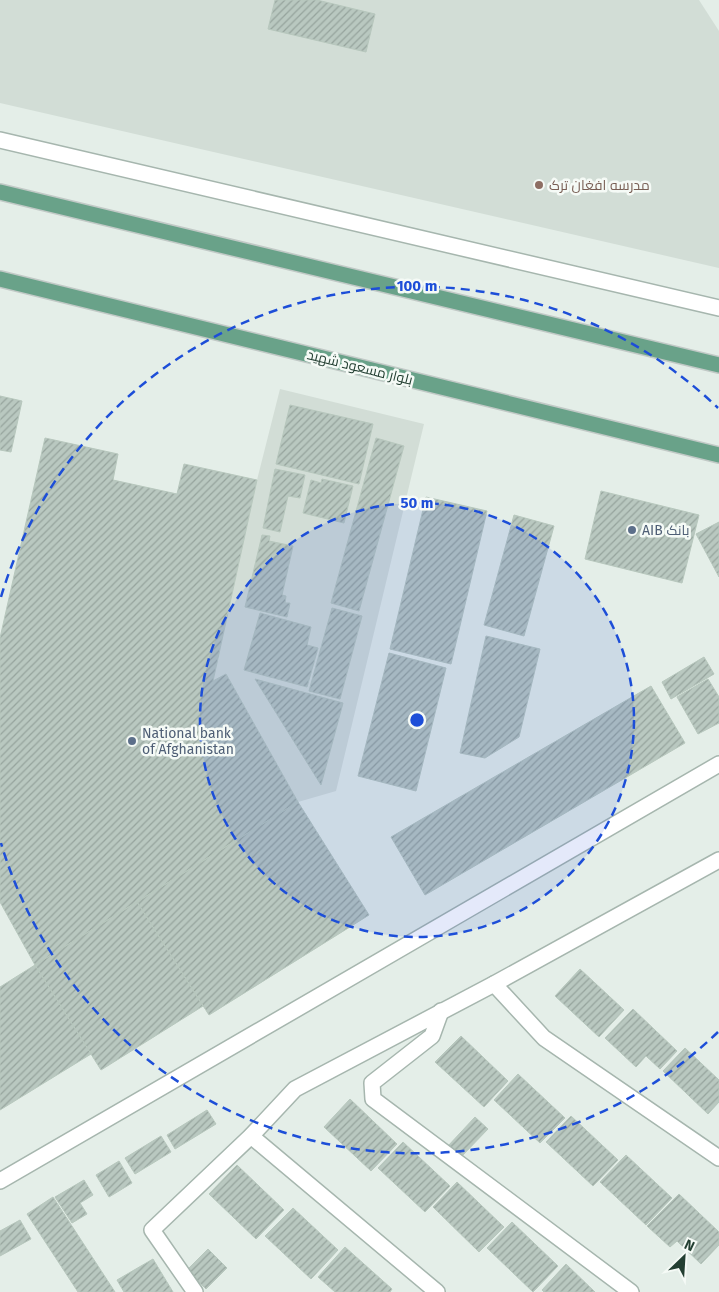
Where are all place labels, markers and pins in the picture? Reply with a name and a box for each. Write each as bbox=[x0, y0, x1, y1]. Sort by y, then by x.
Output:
place label: مدرسه افغان ترک bbox=[549, 177, 650, 194]
marker: مدرسه افغان ترک bbox=[533, 179, 545, 191]
place label: AIB بانک bbox=[642, 522, 689, 539]
marker: AIB بانک bbox=[626, 524, 638, 536]
centre of rings bbox=[408, 711, 426, 729]
place label: National bank of Afghanistan bbox=[142, 725, 234, 758]
marker: National bank of Afghanistan bbox=[126, 735, 138, 747]

